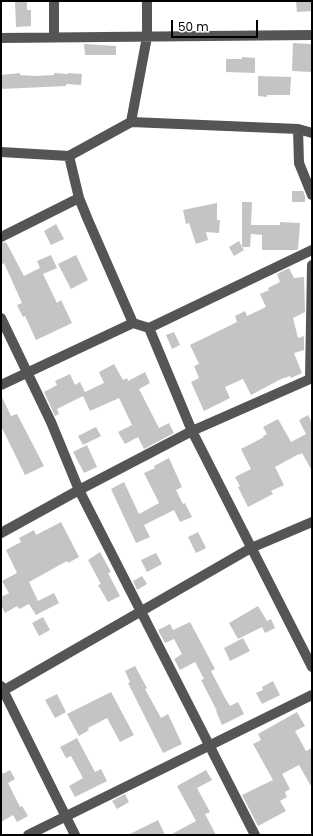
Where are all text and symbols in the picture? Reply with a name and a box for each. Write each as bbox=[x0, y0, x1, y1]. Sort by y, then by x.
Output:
scale bar bbox=[173, 12, 260, 38]
text: 50 m bbox=[178, 18, 209, 35]

